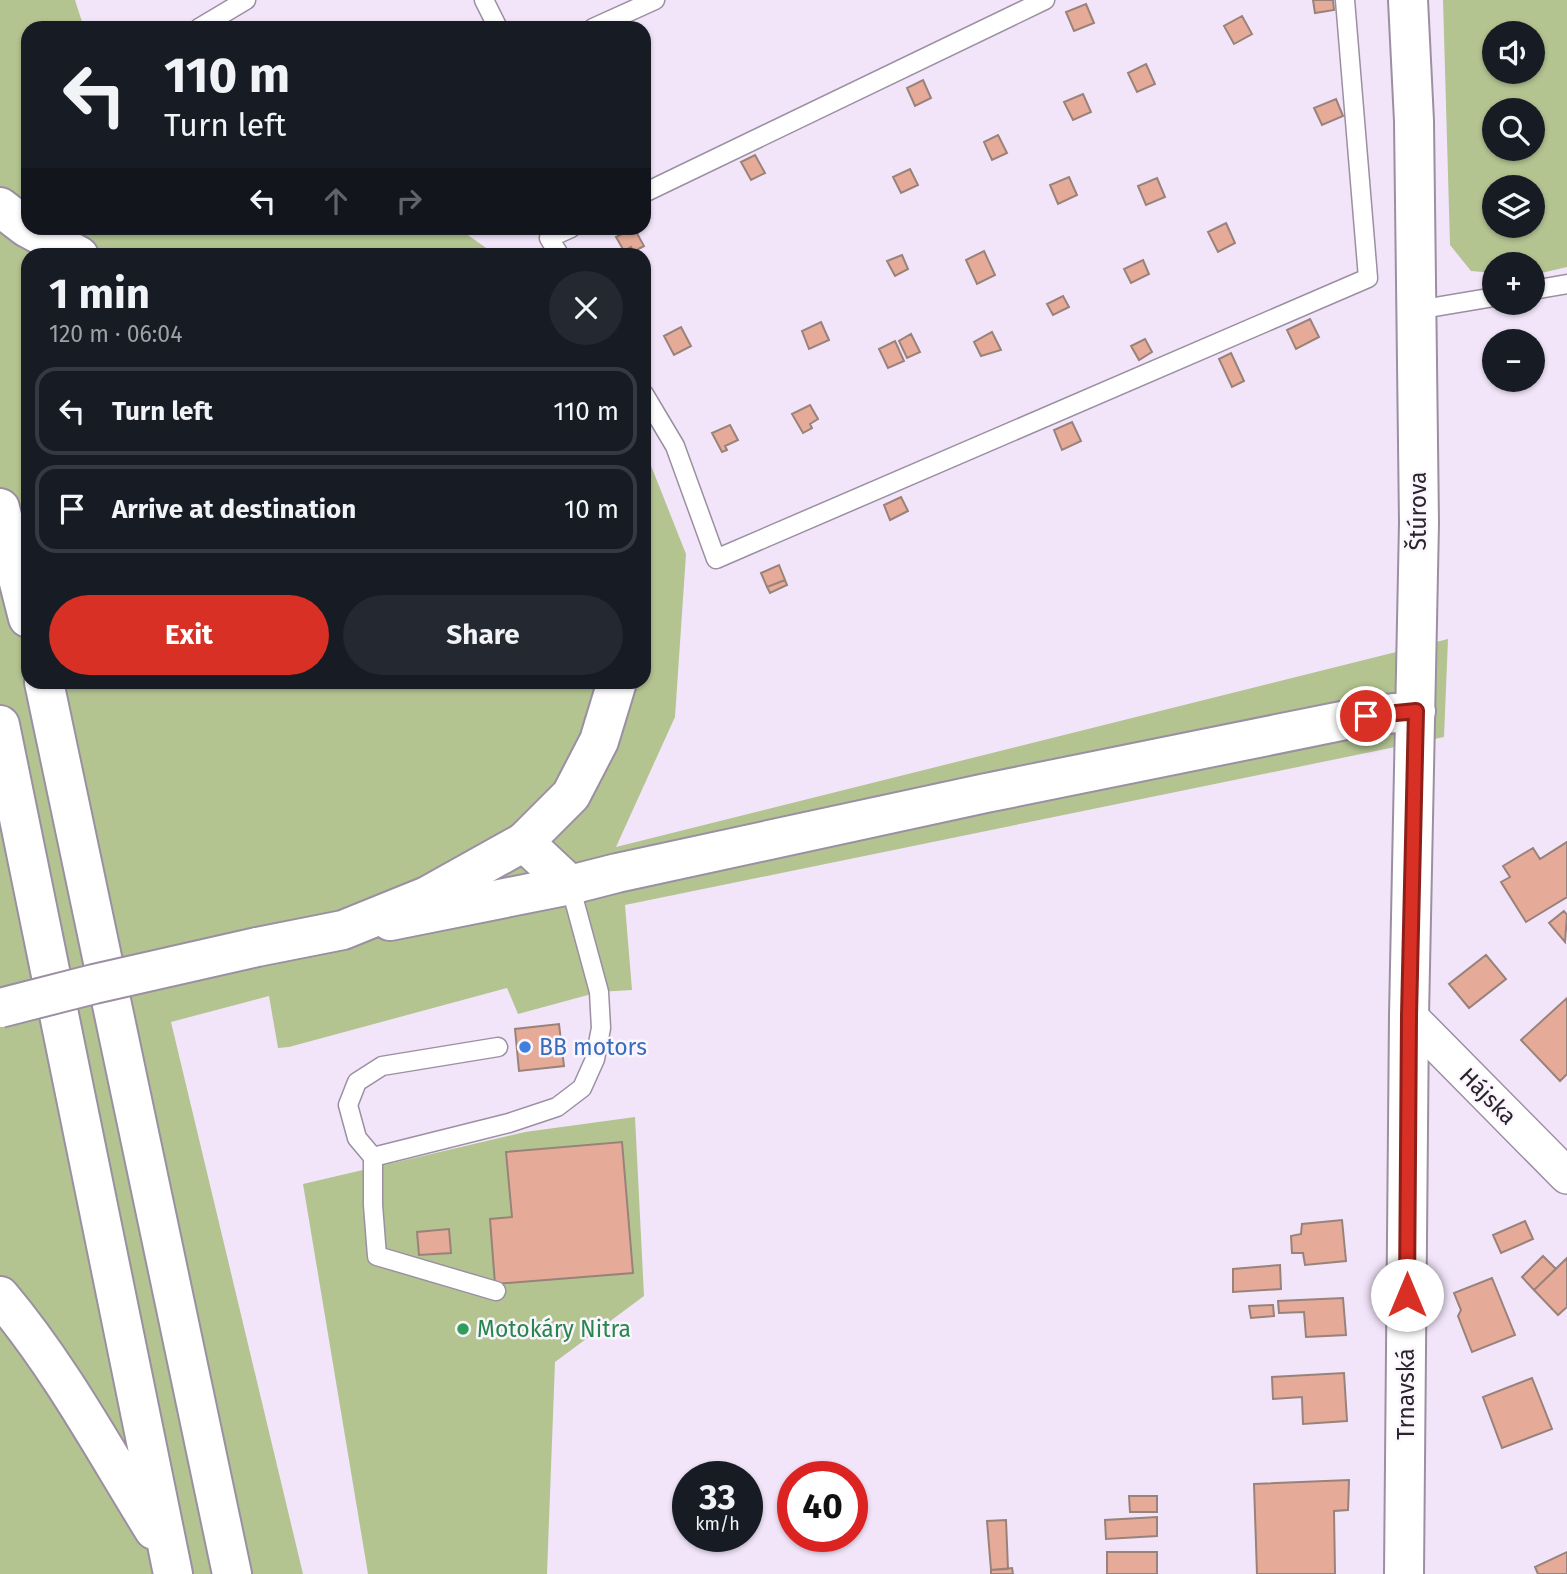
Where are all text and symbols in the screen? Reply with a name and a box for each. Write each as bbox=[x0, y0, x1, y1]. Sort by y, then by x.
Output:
map controls bbox=[1482, 21, 1545, 392]
button: sound bbox=[1482, 21, 1545, 84]
text: 110 m bbox=[164, 46, 290, 105]
icon: left bbox=[49, 49, 140, 140]
button: search bbox=[1482, 98, 1545, 161]
text: Turn left bbox=[164, 106, 286, 144]
button: layers bbox=[1482, 175, 1545, 238]
icon: left bbox=[244, 182, 282, 220]
icon: ahead bbox=[317, 182, 355, 220]
icon: right bbox=[390, 182, 428, 220]
button: + bbox=[1482, 252, 1545, 315]
text: 1 min bbox=[49, 269, 150, 319]
button: close bbox=[549, 271, 623, 345]
text: 120 m · 06:04 bbox=[49, 320, 182, 348]
button: − bbox=[1482, 329, 1545, 392]
icon: left bbox=[53, 392, 91, 430]
text: Turn left bbox=[112, 396, 213, 427]
text: 110 m bbox=[553, 396, 619, 427]
street label: Štúrova bbox=[1403, 471, 1432, 551]
icon: arrive bbox=[53, 490, 91, 528]
text: Arrive at destination bbox=[112, 494, 356, 525]
text: 10 m bbox=[564, 494, 619, 525]
button: Exit bbox=[49, 595, 329, 675]
button: Share bbox=[343, 595, 623, 675]
pin bbox=[1336, 686, 1396, 746]
icon: arrive bbox=[1347, 697, 1385, 735]
place label: BB motors bbox=[539, 1033, 647, 1061]
marker: BB motors bbox=[517, 1039, 533, 1055]
street label: Hájska bbox=[1454, 1062, 1522, 1130]
position arrow bbox=[1370, 1258, 1444, 1332]
place label: Motokáry Nitra bbox=[477, 1315, 631, 1343]
marker: Motokáry Nitra bbox=[455, 1321, 471, 1337]
street label: Trnavská bbox=[1392, 1348, 1420, 1440]
speed limit sign: 40 bbox=[777, 1461, 868, 1552]
text: 33 bbox=[699, 1476, 736, 1518]
text: km/h bbox=[695, 1513, 740, 1535]

